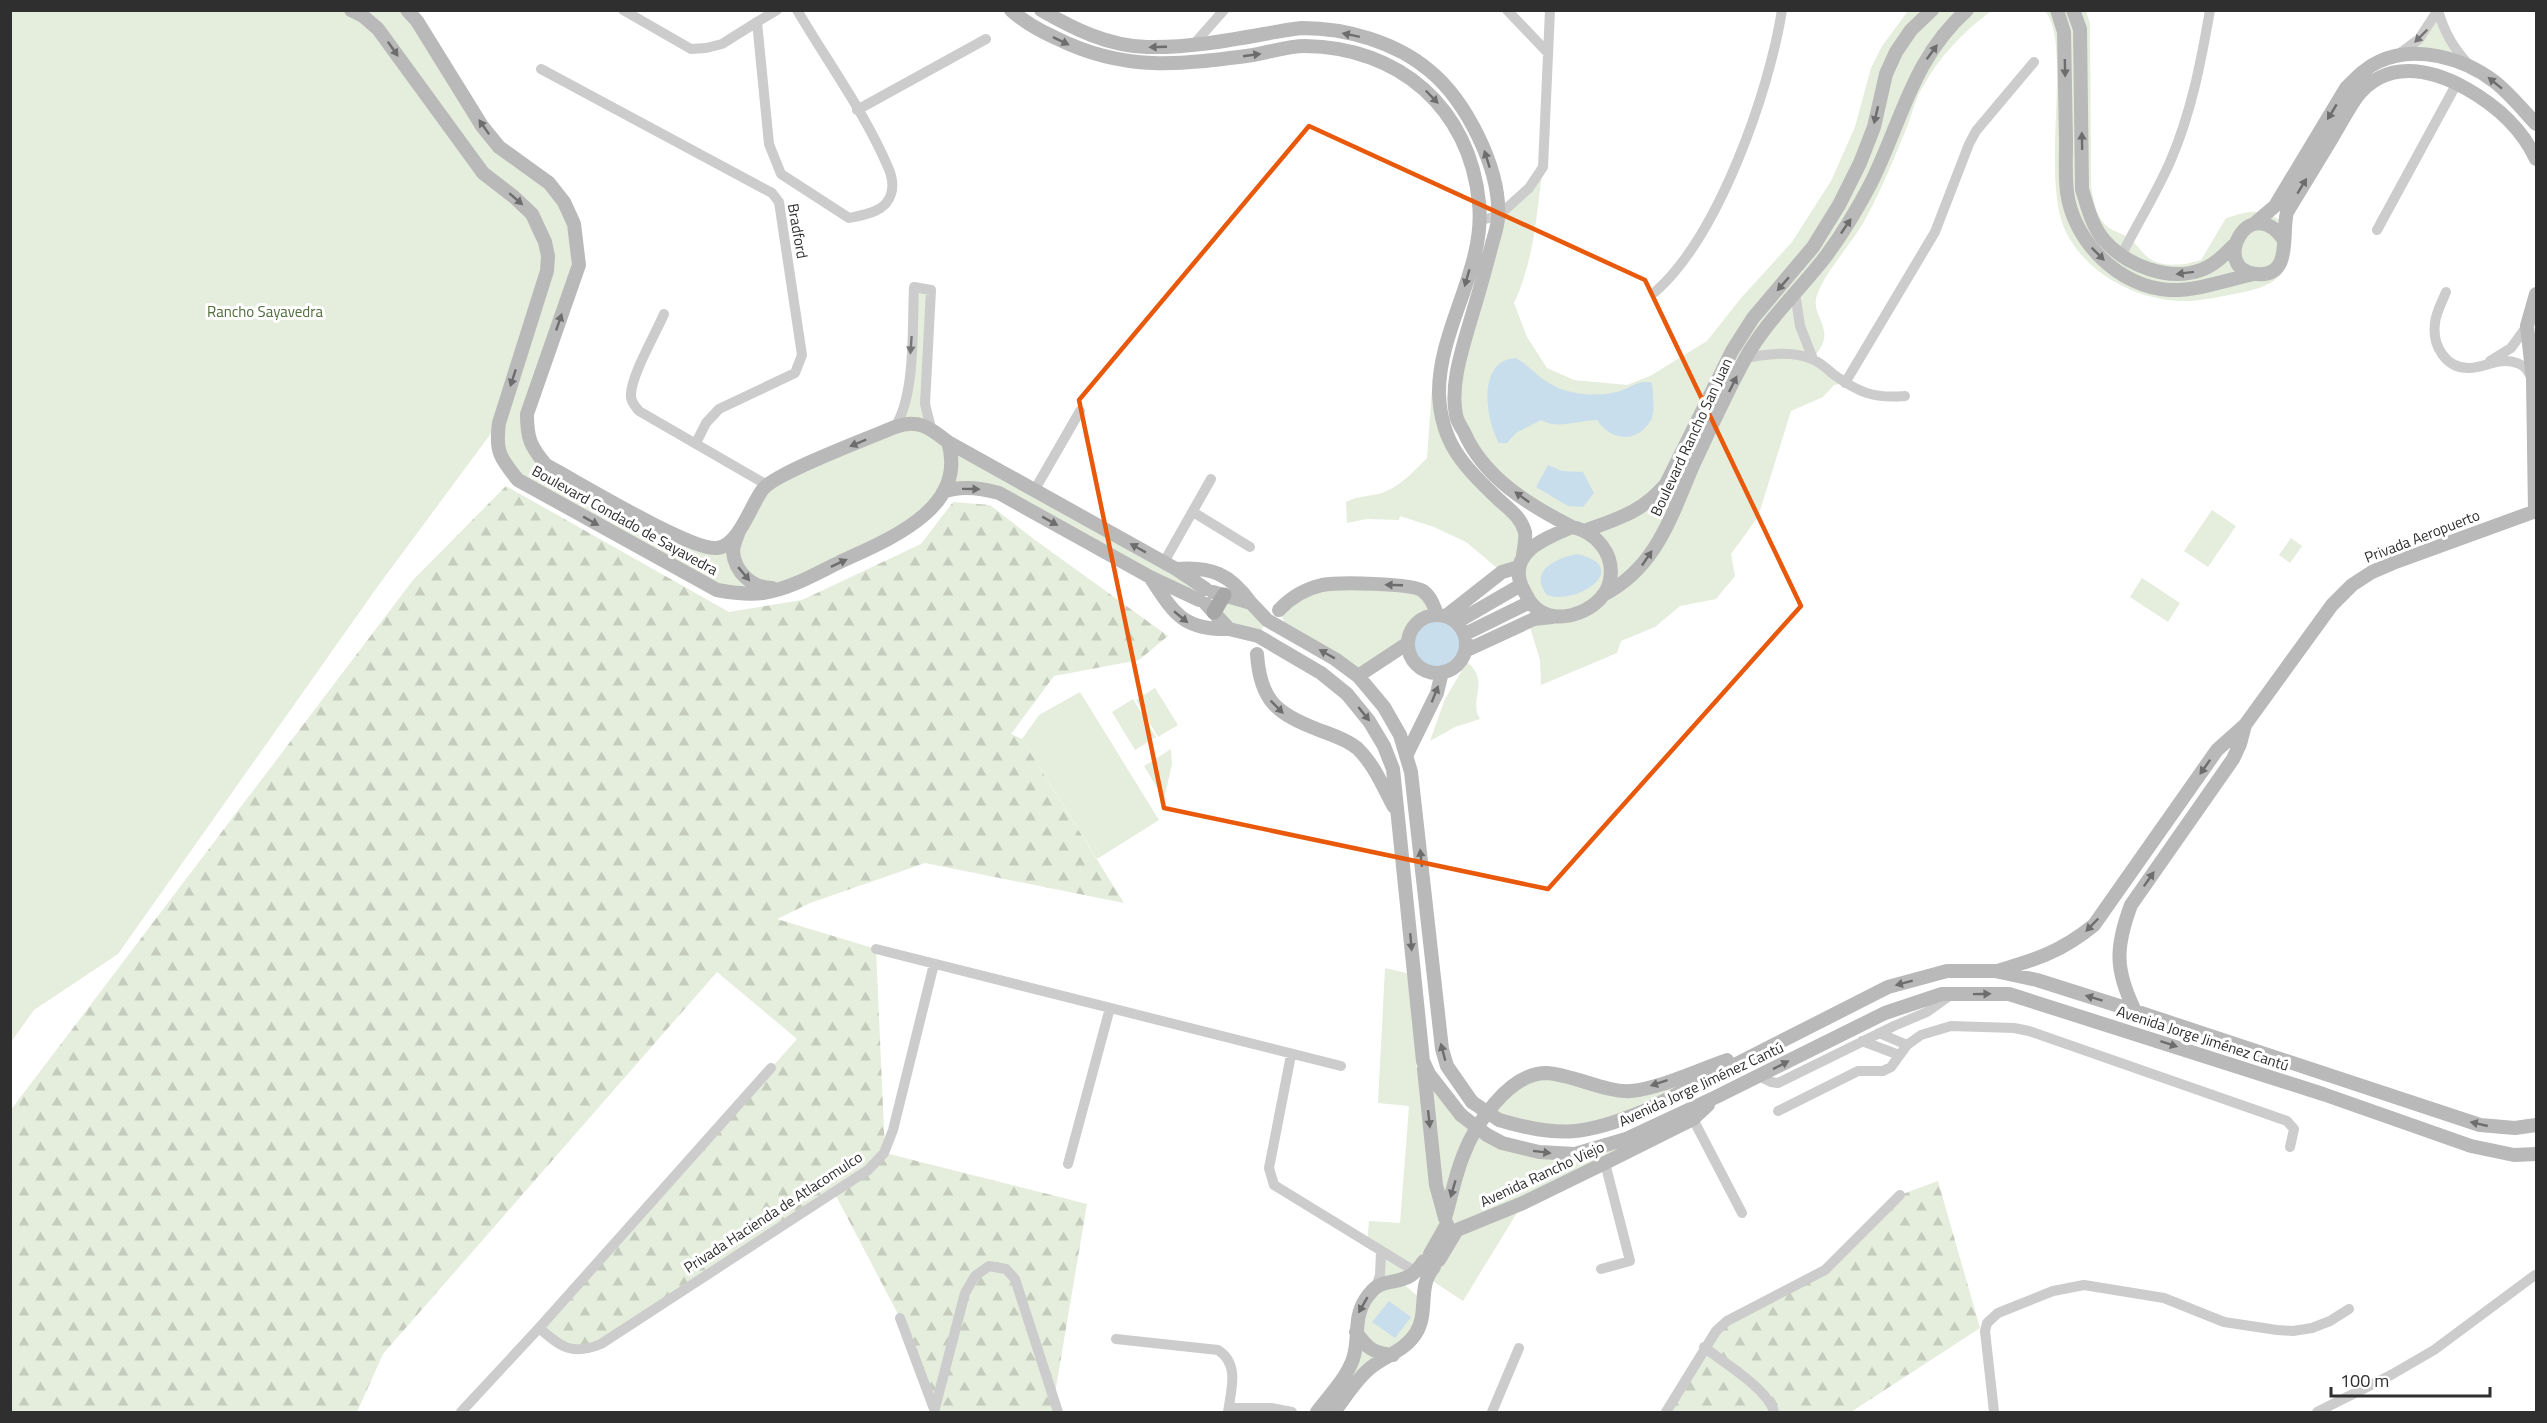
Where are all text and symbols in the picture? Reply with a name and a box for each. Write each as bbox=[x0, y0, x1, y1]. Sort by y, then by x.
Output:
one-way arrow bbox=[1341, 29, 1360, 39]
one-way arrow bbox=[2413, 29, 2428, 43]
one-way arrow bbox=[1052, 36, 1069, 45]
one-way arrow bbox=[387, 41, 399, 57]
one-way arrow bbox=[1148, 42, 1167, 51]
one-way arrow bbox=[1926, 44, 1938, 60]
one-way arrow bbox=[1242, 50, 1261, 59]
one-way arrow bbox=[2060, 58, 2070, 77]
one-way arrow bbox=[2487, 77, 2503, 90]
one-way arrow bbox=[1425, 89, 1438, 104]
one-way arrow bbox=[2326, 104, 2337, 120]
one-way arrow bbox=[1871, 106, 1881, 124]
one-way arrow bbox=[479, 119, 490, 135]
one-way arrow bbox=[2077, 131, 2087, 150]
one-way arrow bbox=[1482, 150, 1492, 168]
one-way arrow bbox=[2297, 178, 2308, 194]
one-way arrow bbox=[508, 193, 524, 206]
street label: Bradford bbox=[782, 202, 814, 260]
one-way arrow bbox=[1841, 218, 1852, 234]
one-way arrow bbox=[2091, 246, 2105, 261]
one-way arrow bbox=[2175, 268, 2194, 277]
one-way arrow bbox=[1462, 269, 1472, 287]
one-way arrow bbox=[1777, 276, 1790, 291]
park label: Rancho Sayavedra bbox=[207, 300, 324, 323]
one-way arrow bbox=[555, 313, 565, 331]
one-way arrow bbox=[906, 336, 915, 355]
street label: Boulevard Rancho San Juan bbox=[1644, 354, 1738, 520]
one-way arrow bbox=[507, 369, 517, 387]
one-way arrow bbox=[1729, 375, 1738, 392]
one-way arrow bbox=[848, 438, 866, 448]
street label: Boulevard Condado de Sayavedra bbox=[528, 459, 723, 581]
one-way arrow bbox=[961, 484, 980, 493]
one-way arrow bbox=[1514, 491, 1530, 503]
street label: Privada Aeropuerto bbox=[2361, 503, 2483, 569]
one-way arrow bbox=[583, 516, 600, 526]
one-way arrow bbox=[1042, 516, 1059, 526]
one-way arrow bbox=[1129, 543, 1146, 553]
one-way arrow bbox=[1641, 551, 1653, 567]
one-way arrow bbox=[830, 558, 847, 567]
one-way arrow bbox=[738, 566, 751, 582]
one-way arrow bbox=[1384, 581, 1403, 590]
one-way arrow bbox=[1173, 610, 1188, 623]
one-way arrow bbox=[1318, 649, 1335, 659]
one-way arrow bbox=[1430, 685, 1440, 703]
one-way arrow bbox=[1269, 699, 1283, 713]
one-way arrow bbox=[1357, 706, 1369, 721]
one-way arrow bbox=[2199, 759, 2211, 775]
one-way arrow bbox=[1416, 849, 1426, 868]
one-way arrow bbox=[2143, 872, 2155, 888]
one-way arrow bbox=[2085, 918, 2099, 932]
one-way arrow bbox=[1406, 933, 1416, 952]
one-way arrow bbox=[1895, 979, 1913, 988]
one-way arrow bbox=[1972, 989, 1991, 999]
one-way arrow bbox=[2085, 993, 2103, 1002]
street label: Avenida Jorge Jiménez Cantú bbox=[2114, 999, 2292, 1077]
street label: Avenida Jorge Jiménez Cantú bbox=[1615, 1036, 1787, 1132]
one-way arrow bbox=[2160, 1040, 2178, 1049]
one-way arrow bbox=[1438, 1043, 1447, 1061]
one-way arrow bbox=[1772, 1060, 1790, 1070]
one-way arrow bbox=[1650, 1079, 1668, 1088]
one-way arrow bbox=[1424, 1109, 1434, 1128]
one-way arrow bbox=[2470, 1118, 2488, 1128]
street label: Avenida Rancho Viejo bbox=[1476, 1135, 1608, 1213]
street label: Privada Hacienda de Atlacomulco bbox=[679, 1145, 867, 1279]
one-way arrow bbox=[1533, 1147, 1552, 1156]
one-way arrow bbox=[1448, 1180, 1458, 1198]
one-way arrow bbox=[1358, 1297, 1369, 1313]
scale bar bbox=[2331, 1360, 2490, 1398]
text: 100 m bbox=[2340, 1367, 2389, 1394]

